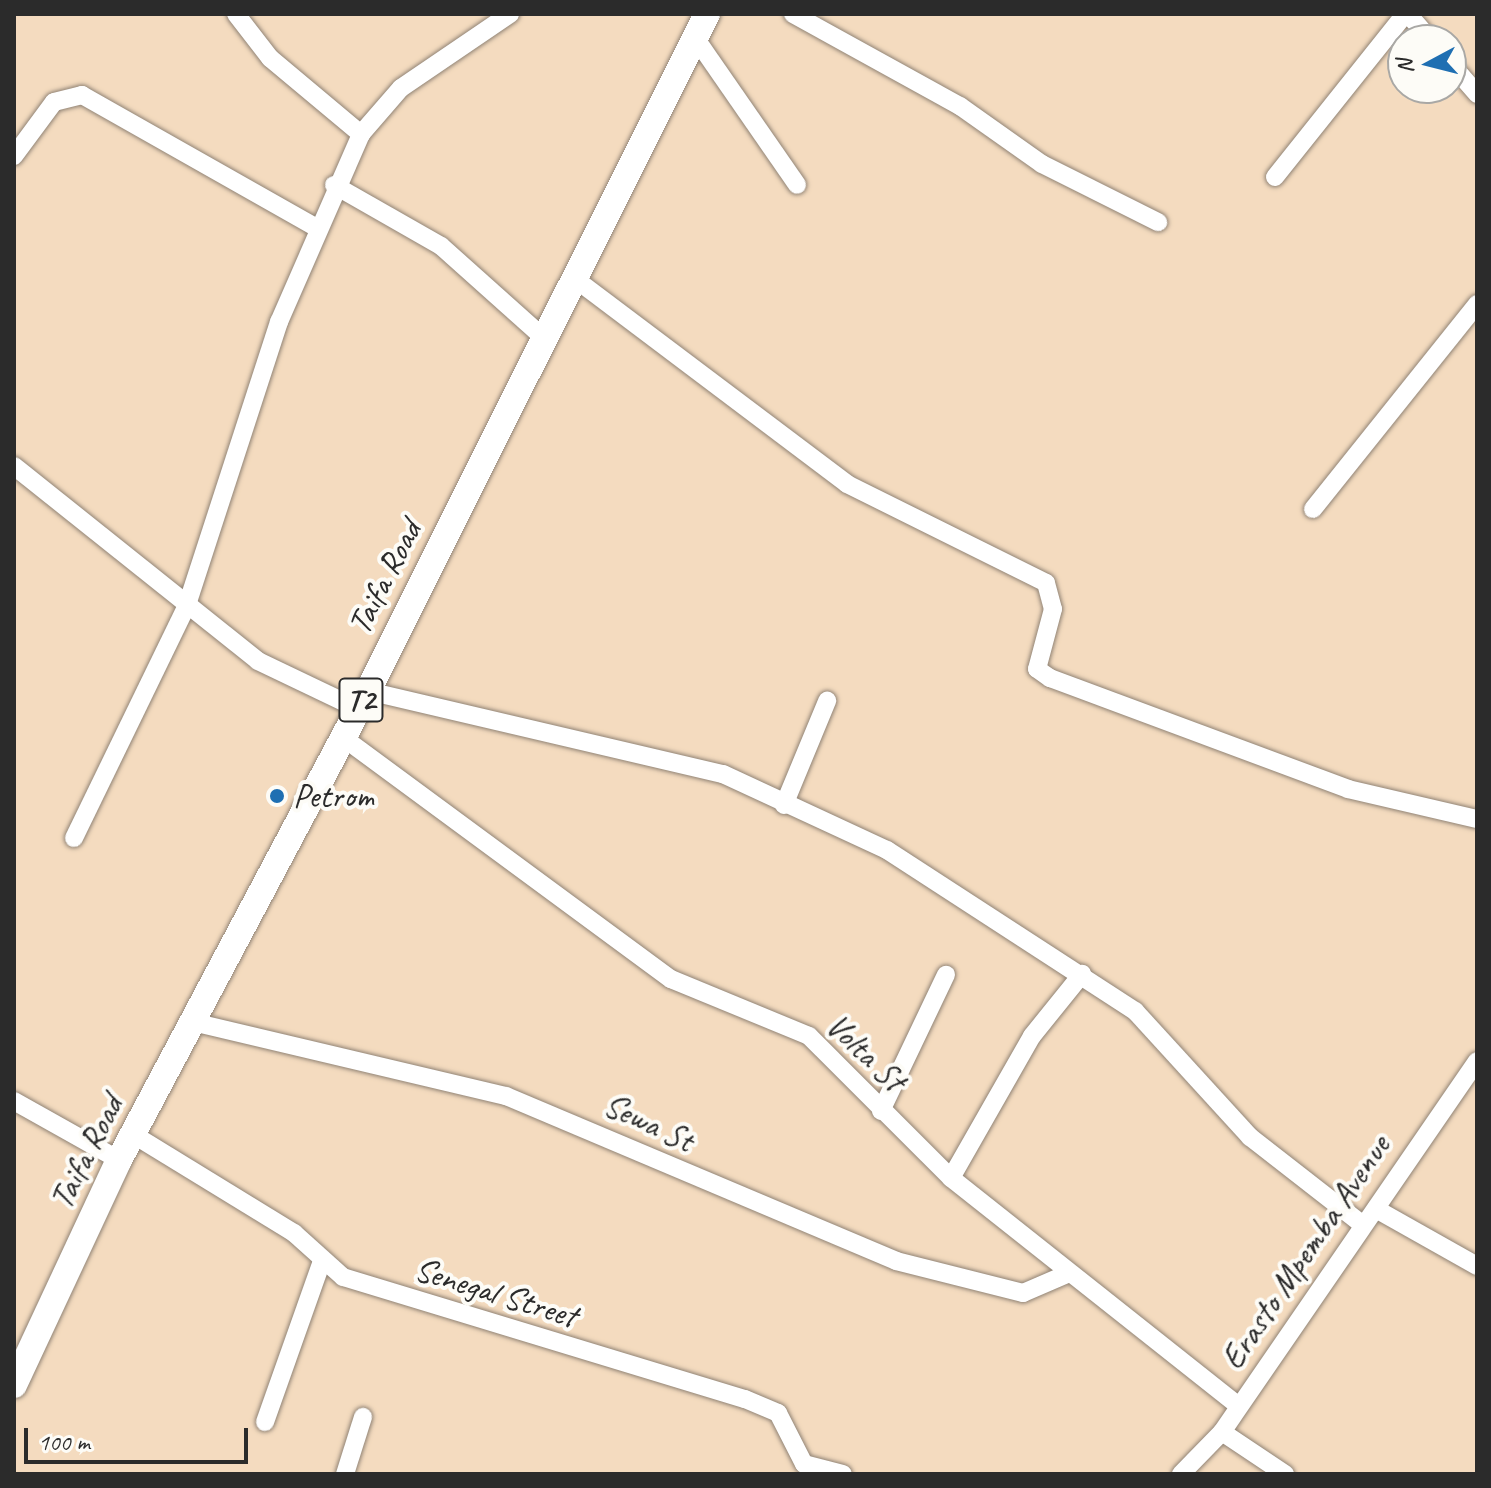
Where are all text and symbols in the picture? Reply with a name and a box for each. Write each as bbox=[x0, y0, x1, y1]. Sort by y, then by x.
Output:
north arrow bbox=[1387, 24, 1467, 104]
text: N bbox=[1390, 58, 1420, 75]
street label: Taifa Road bbox=[338, 513, 430, 641]
road number: T2 bbox=[337, 672, 385, 728]
place label: Petrom bbox=[293, 776, 374, 816]
marker: Petrom bbox=[268, 787, 286, 805]
street label: Volta St bbox=[818, 1004, 914, 1100]
street label: Sewa St bbox=[597, 1083, 701, 1161]
street label: Taifa Road bbox=[40, 1088, 132, 1216]
street label: Erasto Mpemba Avenue bbox=[1212, 1128, 1398, 1376]
street label: Senegal Street bbox=[410, 1248, 582, 1336]
scale bar bbox=[28, 1412, 252, 1462]
text: 100 m bbox=[38, 1427, 90, 1457]

